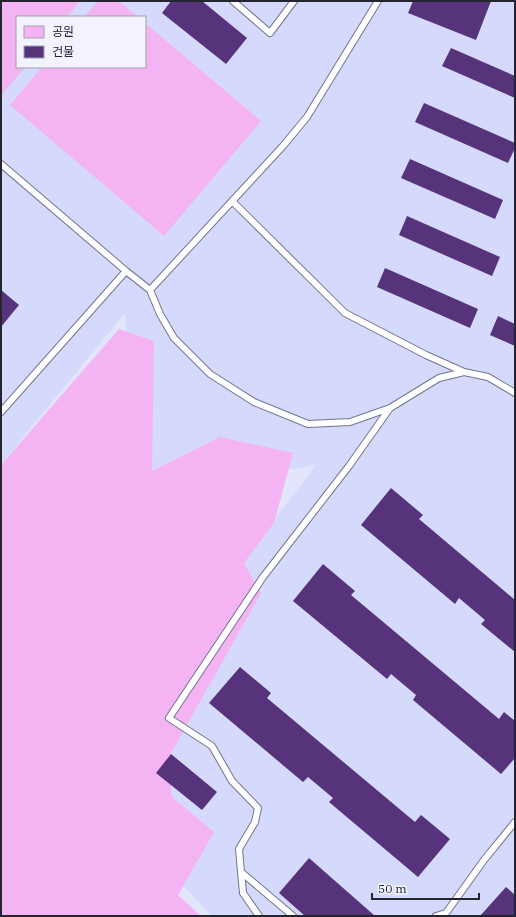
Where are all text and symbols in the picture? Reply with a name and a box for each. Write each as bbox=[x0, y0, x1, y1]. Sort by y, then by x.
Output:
legend bbox=[16, 16, 146, 68]
text: 공원 bbox=[52, 24, 74, 39]
text: 건물 bbox=[52, 44, 74, 59]
scale bar bbox=[372, 875, 479, 901]
text: 50 m bbox=[378, 881, 407, 896]

